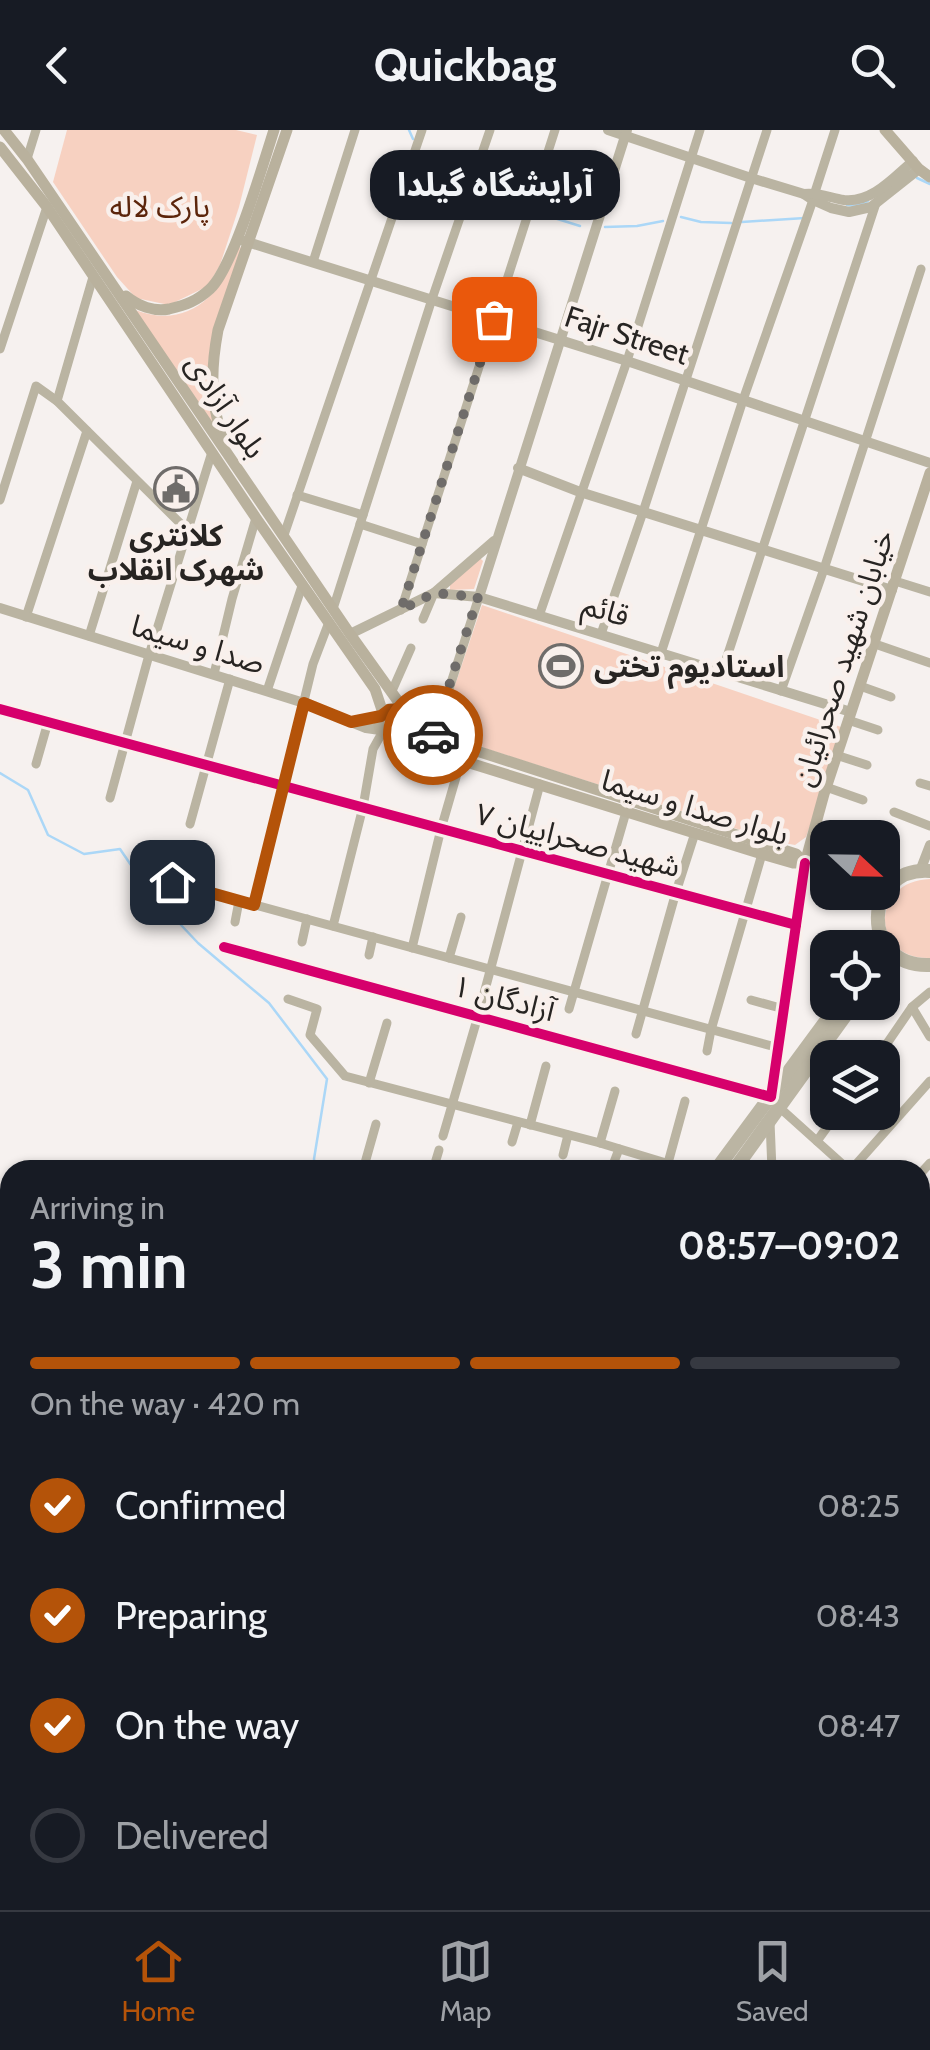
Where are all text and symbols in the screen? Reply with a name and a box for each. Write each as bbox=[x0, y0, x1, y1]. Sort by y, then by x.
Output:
icon: back bbox=[30, 38, 85, 93]
text: Quickbag bbox=[374, 38, 556, 92]
icon: search bbox=[845, 38, 900, 93]
callout: آرایشگاه گیلدا bbox=[369, 149, 619, 219]
text: آرایشگاه گیلدا bbox=[397, 165, 593, 204]
park label: پارک لاله bbox=[110, 188, 210, 226]
pin bbox=[452, 277, 537, 362]
icon: bag bbox=[467, 292, 522, 347]
street label: Fajr Street bbox=[560, 298, 694, 372]
street label: بلوار آزادی bbox=[178, 347, 274, 465]
public building icon: کلانتری شهرک انقلاب bbox=[153, 466, 199, 512]
place label: کلانتری شهرک انقلاب bbox=[88, 517, 264, 588]
street label: خیابان شهید صحرائیان bbox=[784, 525, 902, 791]
street label: قائم bbox=[577, 585, 634, 639]
street label: صدا و سیما bbox=[127, 606, 269, 682]
sports icon: استادیوم تختی bbox=[538, 643, 584, 689]
place label: استادیوم تختی bbox=[594, 648, 784, 690]
courier bbox=[383, 685, 483, 785]
icon: car bbox=[406, 708, 461, 763]
street label: بلوار صدا و سیما bbox=[597, 761, 793, 853]
street label: شهید صحراییان ۷ bbox=[472, 795, 684, 885]
north arrow bbox=[810, 820, 900, 910]
map controls bbox=[810, 820, 900, 1130]
pin bbox=[130, 840, 215, 925]
icon: home bbox=[145, 855, 200, 910]
button: locate bbox=[810, 930, 900, 1020]
street label: آزادگان ۱ bbox=[449, 967, 560, 1030]
button: layers bbox=[810, 1040, 900, 1130]
text: Arriving in bbox=[30, 1188, 165, 1227]
text: 08:57–09:02 bbox=[678, 1222, 900, 1269]
text: 3 min bbox=[30, 1225, 188, 1304]
text: On the way · 420 m bbox=[30, 1384, 300, 1423]
icon: check bbox=[30, 1478, 85, 1533]
text: Confirmed bbox=[115, 1482, 286, 1529]
text: 08:25 bbox=[818, 1486, 900, 1525]
icon: check bbox=[30, 1588, 85, 1643]
text: Preparing bbox=[115, 1592, 267, 1639]
text: 08:43 bbox=[816, 1596, 900, 1635]
icon: check bbox=[30, 1698, 85, 1753]
text: On the way bbox=[115, 1702, 299, 1749]
text: 08:47 bbox=[817, 1706, 900, 1745]
text: Delivered bbox=[115, 1812, 269, 1859]
tab: Home bbox=[121, 1934, 195, 2028]
tab: Map bbox=[438, 1934, 493, 2028]
tab: Saved bbox=[736, 1934, 809, 2028]

